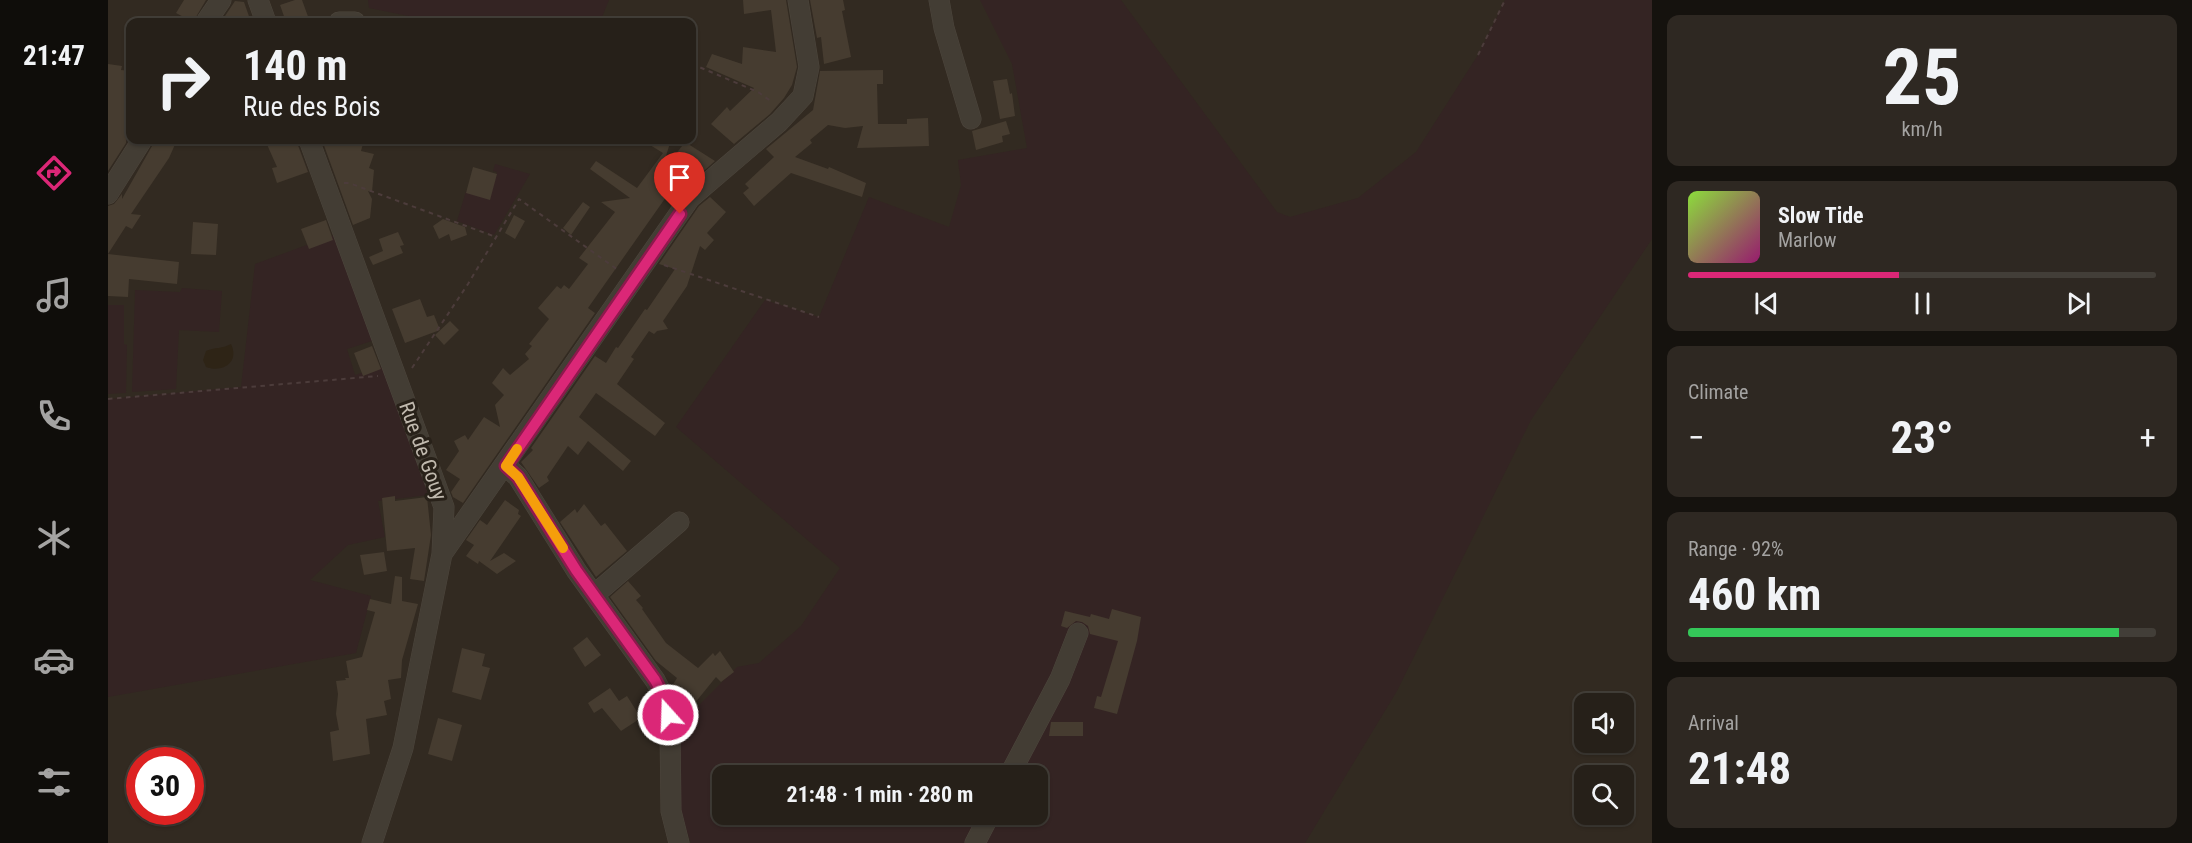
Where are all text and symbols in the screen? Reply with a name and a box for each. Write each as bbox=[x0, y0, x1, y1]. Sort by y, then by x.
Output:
text: 25 bbox=[1883, 32, 1961, 123]
text: 21:47 bbox=[23, 40, 85, 72]
text: 140 m bbox=[243, 41, 348, 90]
icon: right bbox=[144, 42, 222, 120]
text: Rue des Bois bbox=[243, 91, 381, 123]
text: km/h bbox=[1901, 117, 1943, 141]
icon: directions bbox=[33, 152, 75, 194]
pin bbox=[654, 152, 705, 214]
icon: arrive bbox=[663, 161, 696, 194]
text: Slow Tide bbox=[1778, 203, 1864, 228]
text: Marlow bbox=[1778, 228, 1836, 252]
icon: music bbox=[33, 274, 75, 316]
icon: previous bbox=[1750, 287, 1783, 320]
icon: pause bbox=[1906, 287, 1939, 320]
icon: next bbox=[2062, 287, 2095, 320]
text: Climate bbox=[1688, 380, 1748, 404]
icon: phone bbox=[33, 395, 75, 437]
street label: Rue de Gouy bbox=[394, 399, 452, 504]
text: 23° bbox=[1891, 411, 1954, 464]
text: − bbox=[1688, 418, 1705, 457]
text: + bbox=[2140, 418, 2156, 457]
icon: climate bbox=[33, 517, 75, 559]
text: Range · 92% bbox=[1688, 537, 1784, 561]
text: 460 km bbox=[1688, 568, 1821, 621]
icon: car bbox=[33, 639, 75, 681]
position arrow bbox=[636, 683, 700, 747]
map controls bbox=[1574, 693, 1634, 825]
button: sound bbox=[1574, 693, 1634, 753]
text: Arrival bbox=[1688, 711, 1739, 735]
text: 21:48 bbox=[1688, 742, 1791, 795]
speed limit sign: 30 bbox=[126, 747, 204, 825]
icon: filters bbox=[33, 761, 75, 803]
button: search bbox=[1574, 765, 1634, 825]
text: 21:48 · 1 min · 280 m bbox=[787, 782, 973, 807]

